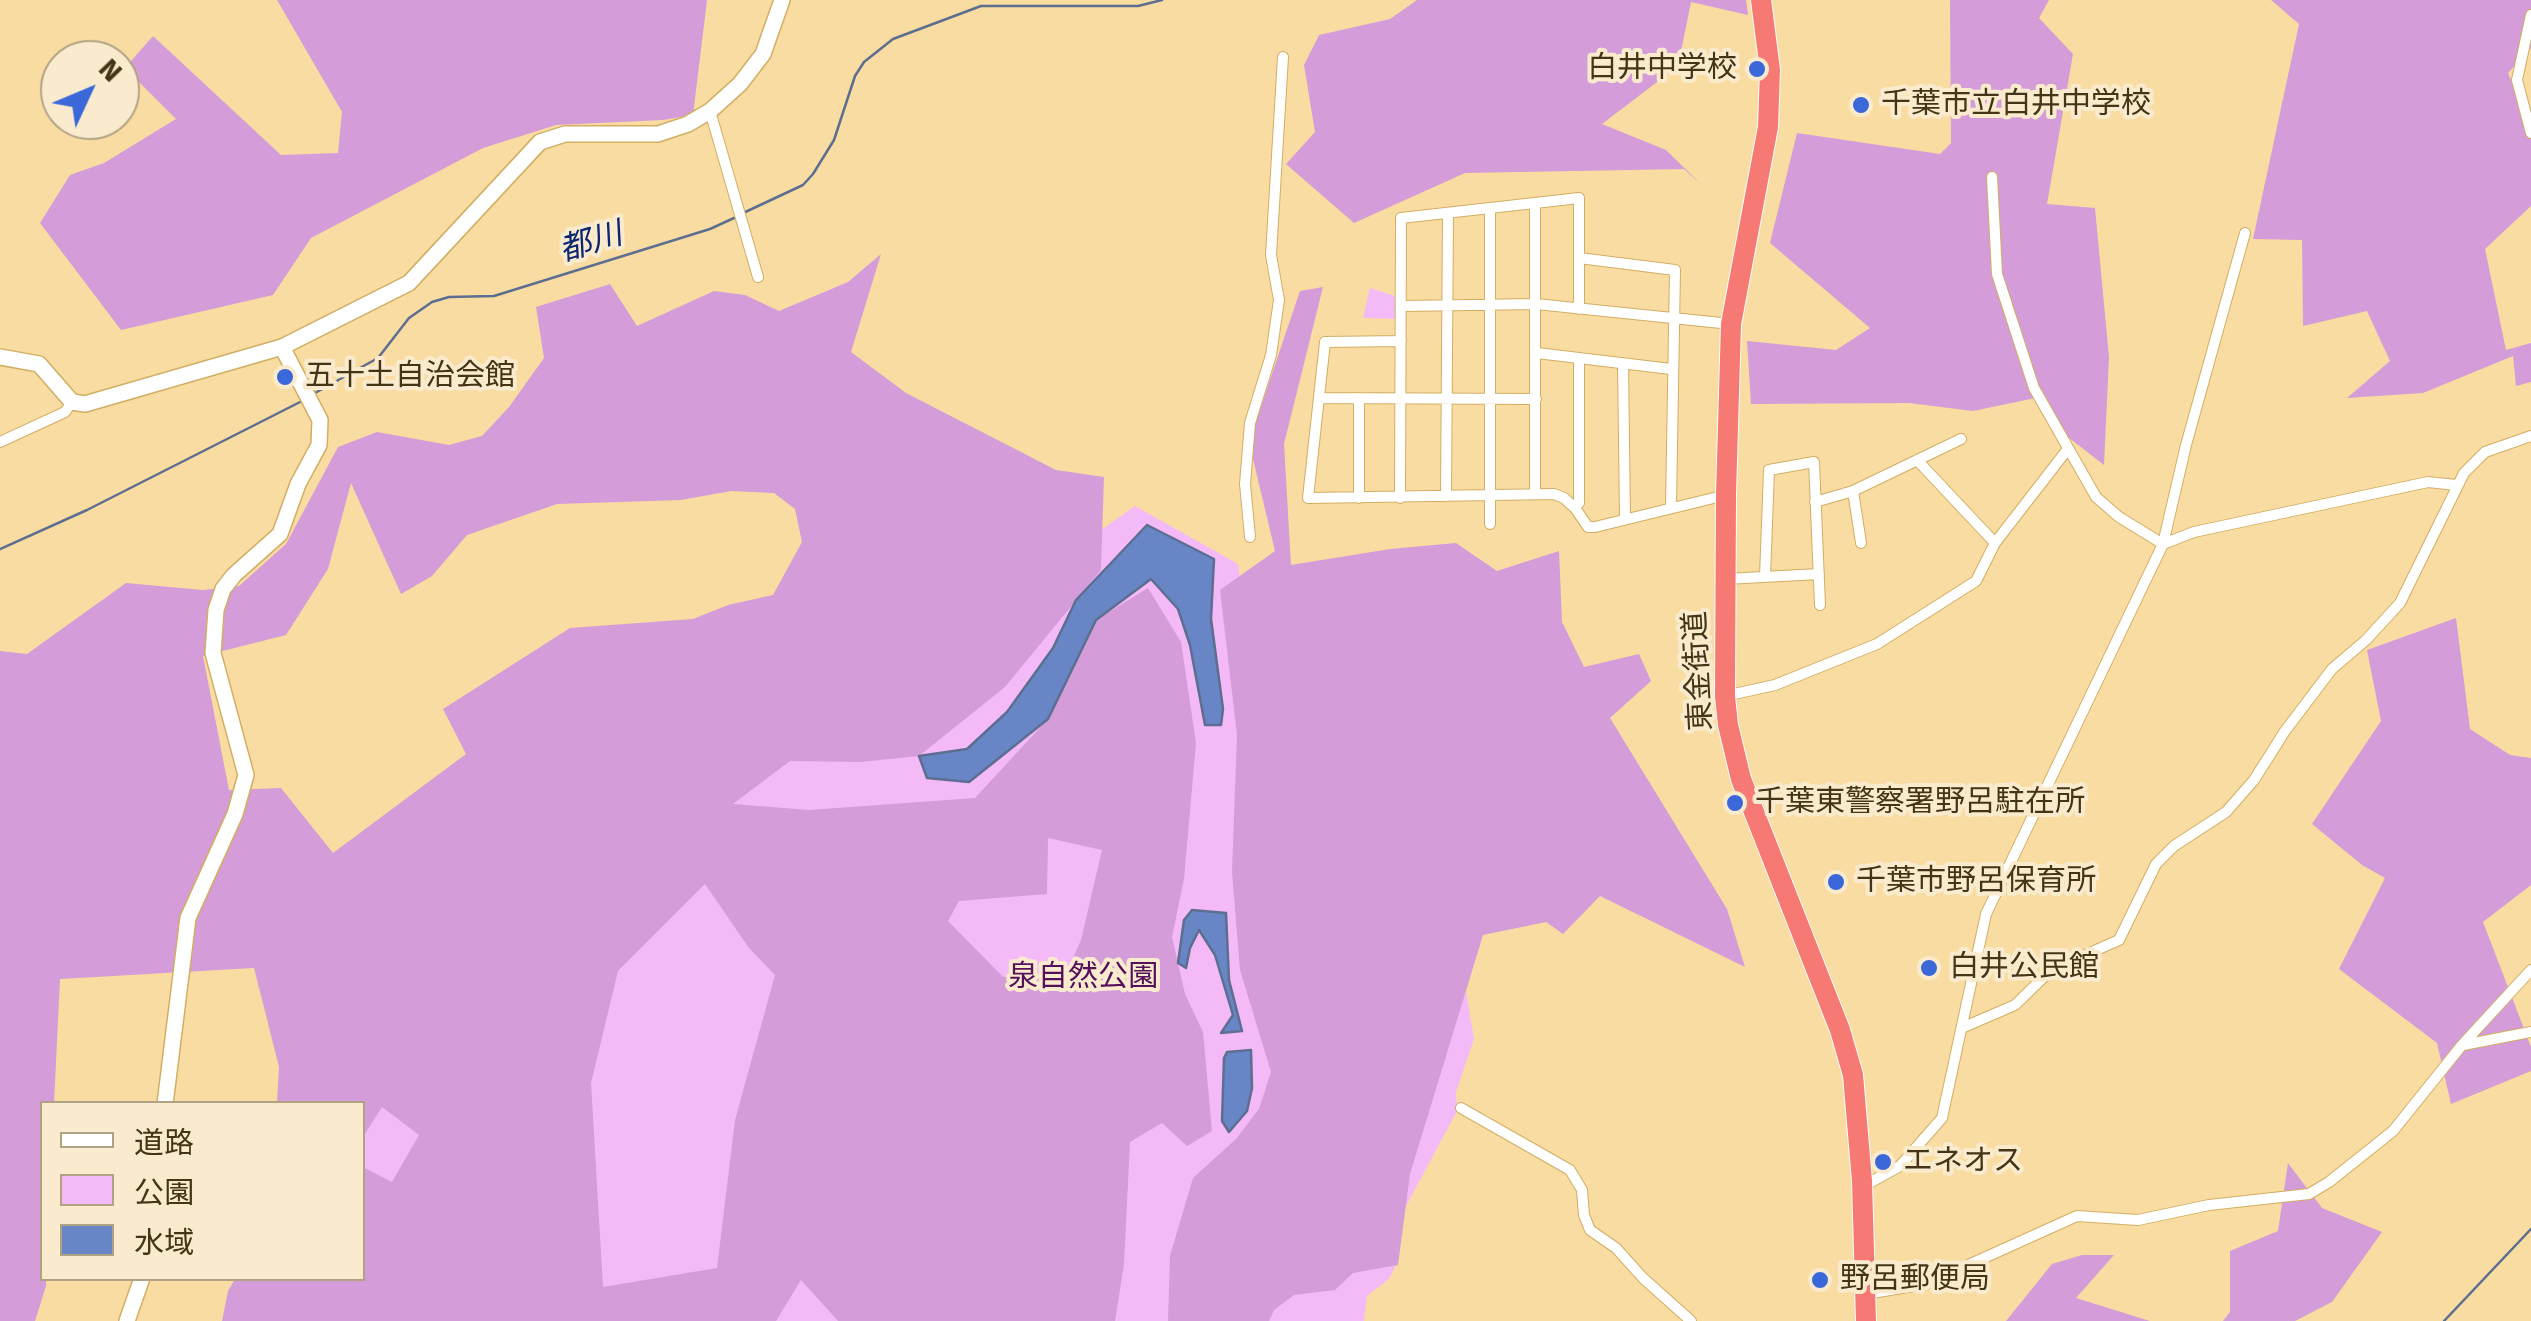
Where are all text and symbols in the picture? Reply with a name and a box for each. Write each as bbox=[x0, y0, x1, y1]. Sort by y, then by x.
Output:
north arrow bbox=[40, 40, 140, 140]
place label: 白井中学校 bbox=[1587, 51, 1737, 87]
text: N bbox=[92, 52, 129, 88]
marker: 白井中学校 bbox=[1746, 58, 1768, 80]
place label: 千葉市立白井中学校 bbox=[1881, 87, 2151, 123]
marker: 千葉市立白井中学校 bbox=[1850, 94, 1872, 116]
water label: 都川 bbox=[555, 215, 627, 271]
place label: 五十土自治会館 bbox=[305, 359, 515, 395]
marker: 五十土自治会館 bbox=[274, 366, 296, 388]
street label: 東金街道 bbox=[1678, 610, 1720, 732]
place label: 千葉東警察署野呂駐在所 bbox=[1755, 785, 2085, 821]
marker: 千葉東警察署野呂駐在所 bbox=[1724, 792, 1746, 814]
place label: 千葉市野呂保育所 bbox=[1856, 864, 2096, 900]
marker: 千葉市野呂保育所 bbox=[1825, 871, 1847, 893]
place label: 白井公民館 bbox=[1949, 950, 2099, 986]
marker: 白井公民館 bbox=[1918, 957, 1940, 979]
park label: 泉自然公園 bbox=[1008, 960, 1158, 996]
legend bbox=[40, 1101, 365, 1281]
text: 道路 bbox=[134, 1125, 194, 1161]
place label: エネオス bbox=[1903, 1144, 2023, 1180]
marker: エネオス bbox=[1872, 1151, 1894, 1173]
text: 公園 bbox=[134, 1175, 194, 1211]
text: 水域 bbox=[134, 1225, 194, 1261]
place label: 野呂郵便局 bbox=[1840, 1262, 1990, 1298]
marker: 野呂郵便局 bbox=[1809, 1269, 1831, 1291]

